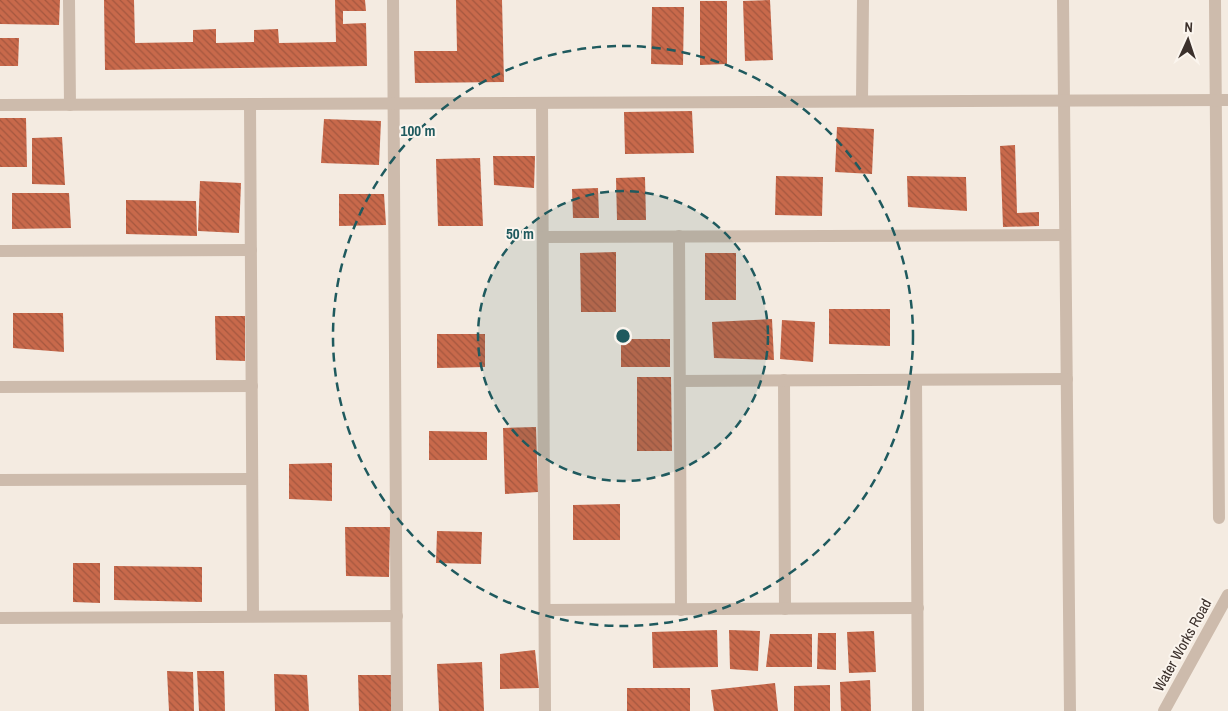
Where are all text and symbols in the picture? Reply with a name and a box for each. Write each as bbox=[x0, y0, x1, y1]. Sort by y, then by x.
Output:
north arrow bbox=[1163, 15, 1213, 65]
text: N bbox=[1184, 18, 1193, 36]
text: 100 m bbox=[401, 120, 435, 141]
text: 50 m bbox=[506, 223, 534, 244]
centre of rings bbox=[614, 327, 632, 345]
street label: Water Works Road bbox=[1148, 595, 1216, 695]

